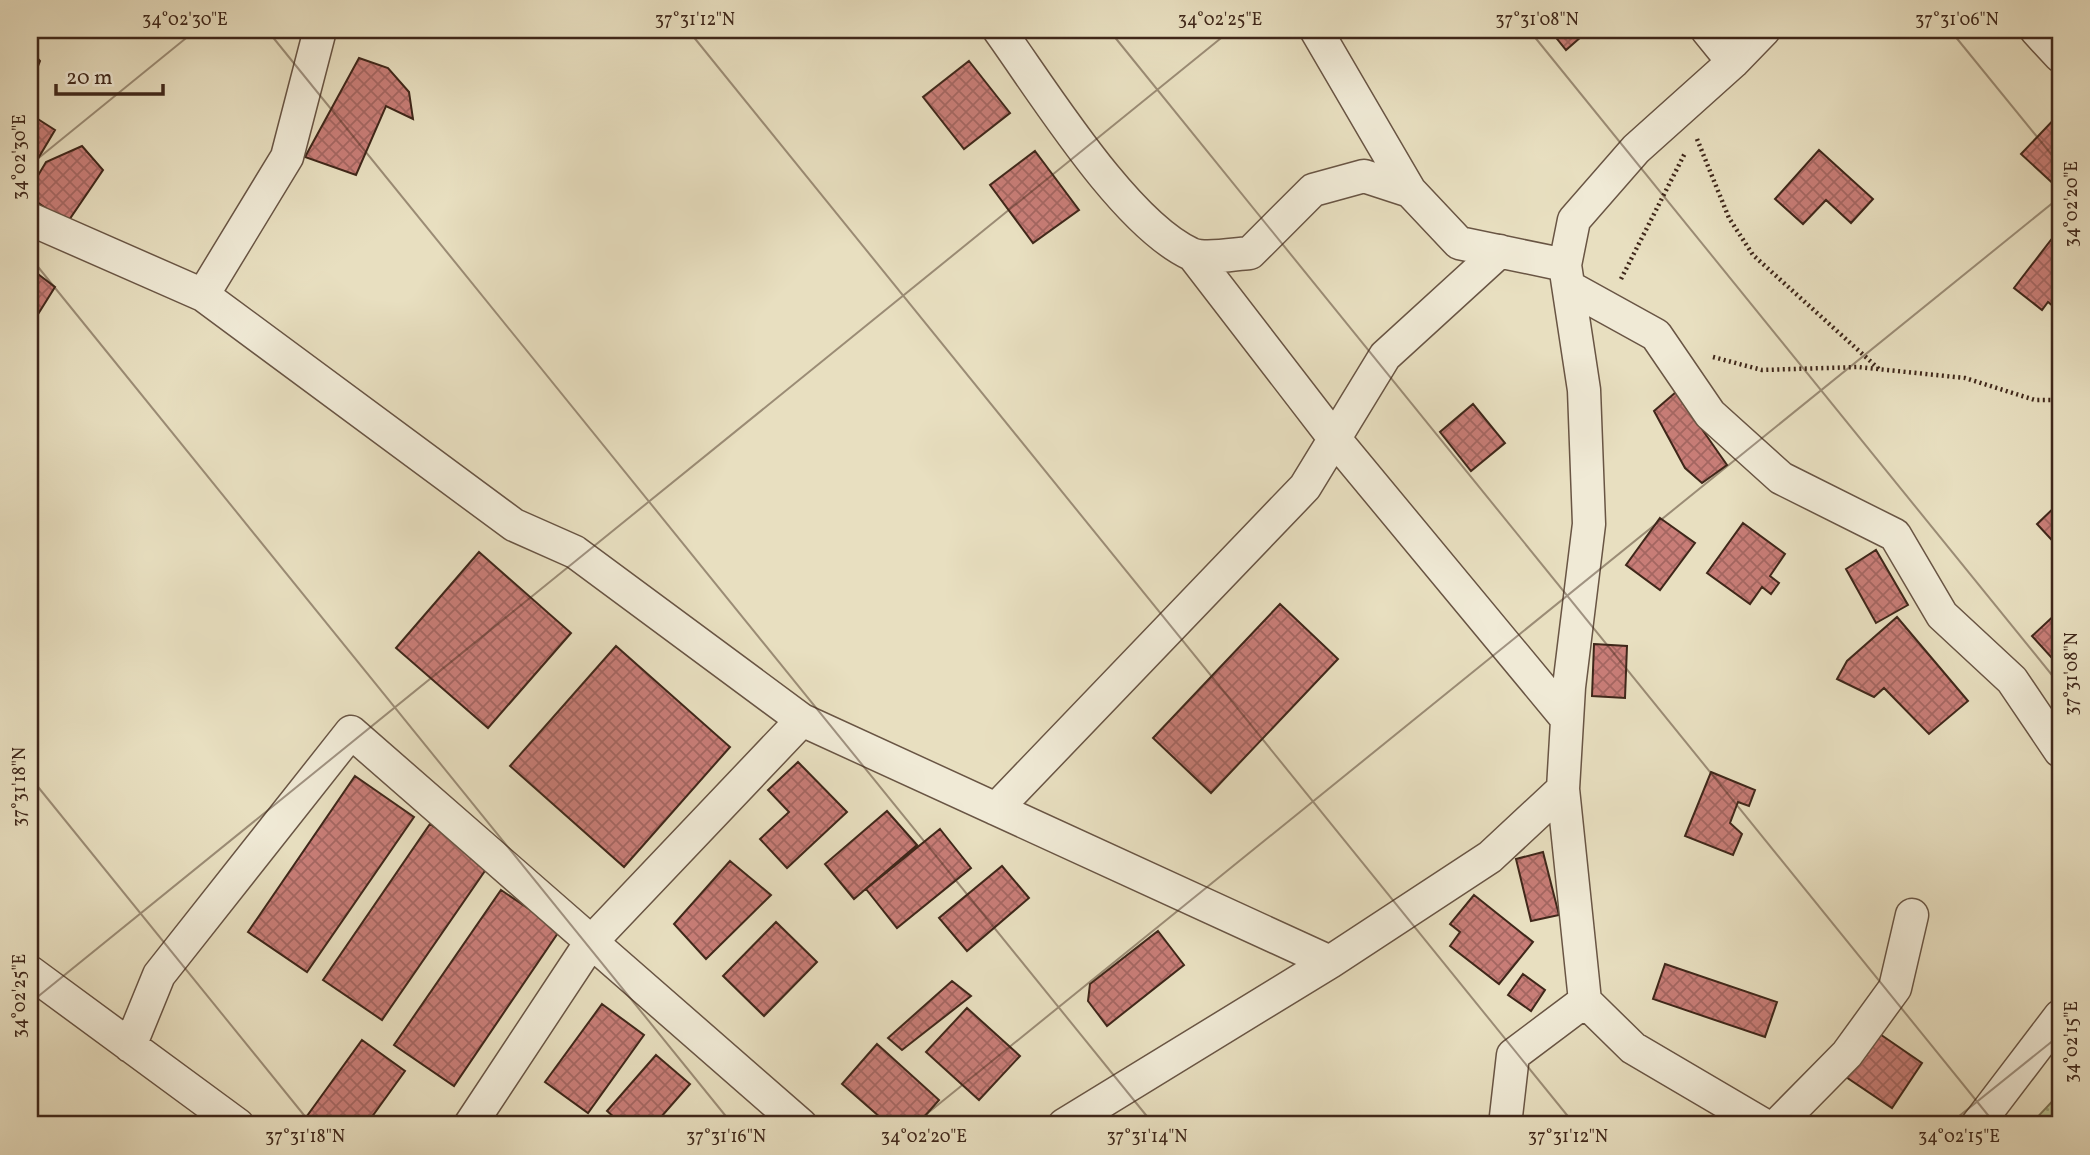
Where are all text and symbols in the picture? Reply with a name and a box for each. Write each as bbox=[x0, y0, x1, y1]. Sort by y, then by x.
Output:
text: 34°02'30"E bbox=[142, 8, 228, 33]
text: 37°31'12"N bbox=[655, 8, 735, 33]
text: 34°02'25"E bbox=[1178, 8, 1262, 33]
text: 37°31'08"N bbox=[1495, 8, 1579, 33]
text: 37°31'06"N bbox=[1915, 8, 1999, 33]
scale bar bbox=[56, 52, 163, 96]
text: 20 m bbox=[66, 64, 112, 93]
text: 34°02'30"E bbox=[8, 114, 33, 200]
text: 34°02'20"E bbox=[2060, 161, 2085, 247]
text: 37°31'08"N bbox=[2060, 632, 2085, 716]
text: 37°31'18"N bbox=[8, 747, 33, 827]
text: 34°02'25"E bbox=[8, 954, 33, 1038]
text: 34°02'15"E bbox=[2060, 1001, 2085, 1083]
text: 37°31'18"N bbox=[265, 1125, 345, 1150]
text: 37°31'16"N bbox=[686, 1125, 766, 1150]
text: 34°02'20"E bbox=[881, 1125, 967, 1150]
text: 37°31'14"N bbox=[1106, 1125, 1188, 1150]
text: 37°31'12"N bbox=[1528, 1125, 1608, 1150]
text: 34°02'15"E bbox=[1918, 1125, 2000, 1150]

